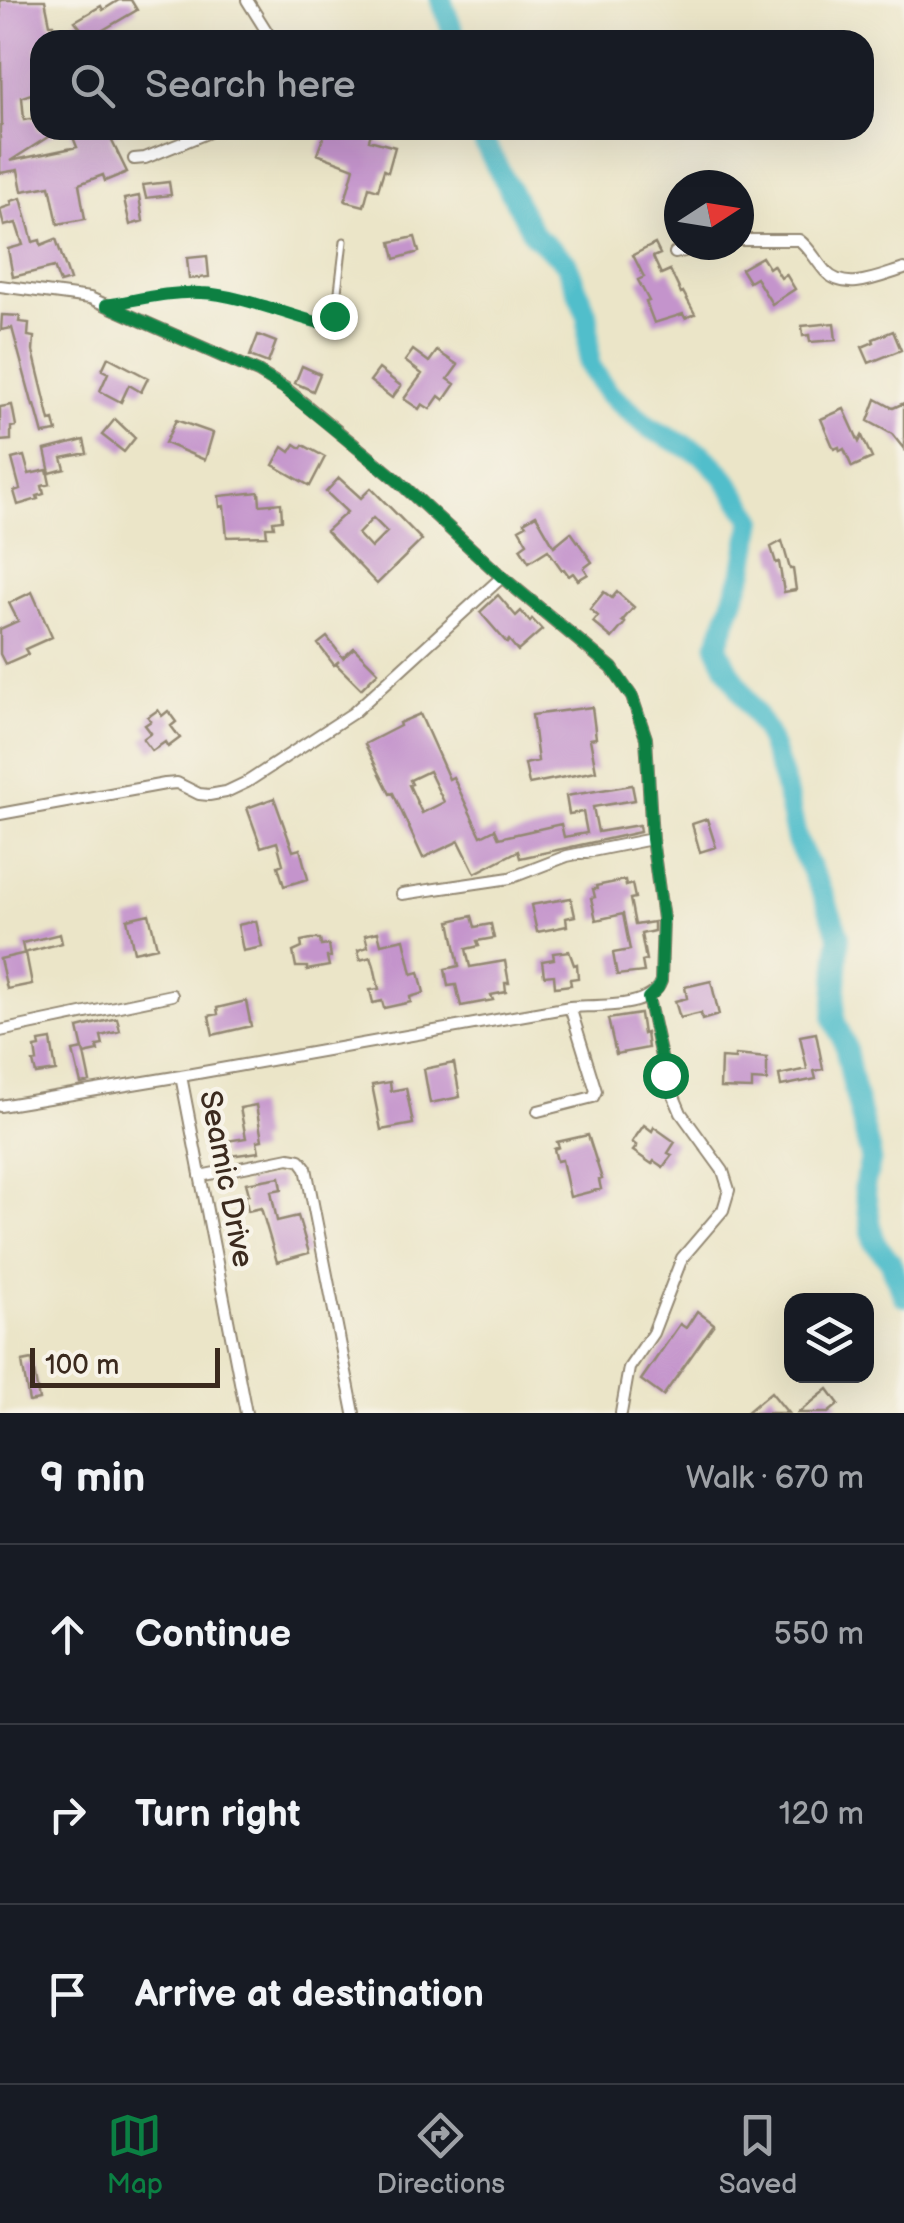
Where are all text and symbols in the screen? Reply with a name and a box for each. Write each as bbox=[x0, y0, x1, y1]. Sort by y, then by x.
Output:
search box bbox=[30, 30, 874, 140]
icon: search bbox=[65, 58, 120, 113]
text: Search here bbox=[145, 63, 356, 108]
north arrow bbox=[664, 170, 754, 260]
route end bbox=[312, 294, 358, 340]
route start bbox=[643, 1053, 689, 1099]
street label: Seamic Drive bbox=[191, 1088, 261, 1270]
map controls bbox=[784, 1293, 874, 1383]
button: layers bbox=[784, 1293, 874, 1383]
scale bar bbox=[30, 1343, 220, 1388]
text: 100 m bbox=[45, 1349, 119, 1382]
text: 9 min bbox=[40, 1453, 146, 1504]
text: Walk · 670 m bbox=[686, 1459, 864, 1498]
icon: ahead bbox=[40, 1607, 95, 1662]
text: Continue bbox=[135, 1612, 291, 1657]
text: 550 m bbox=[773, 1615, 864, 1654]
icon: right bbox=[40, 1787, 95, 1842]
text: Turn right bbox=[135, 1792, 300, 1837]
text: 120 m bbox=[779, 1795, 864, 1834]
icon: arrive bbox=[40, 1967, 95, 2022]
text: Arrive at destination bbox=[135, 1972, 484, 2017]
tab: Map bbox=[107, 2108, 163, 2201]
tab: Directions bbox=[376, 2108, 505, 2201]
tab: Saved bbox=[719, 2108, 797, 2201]

